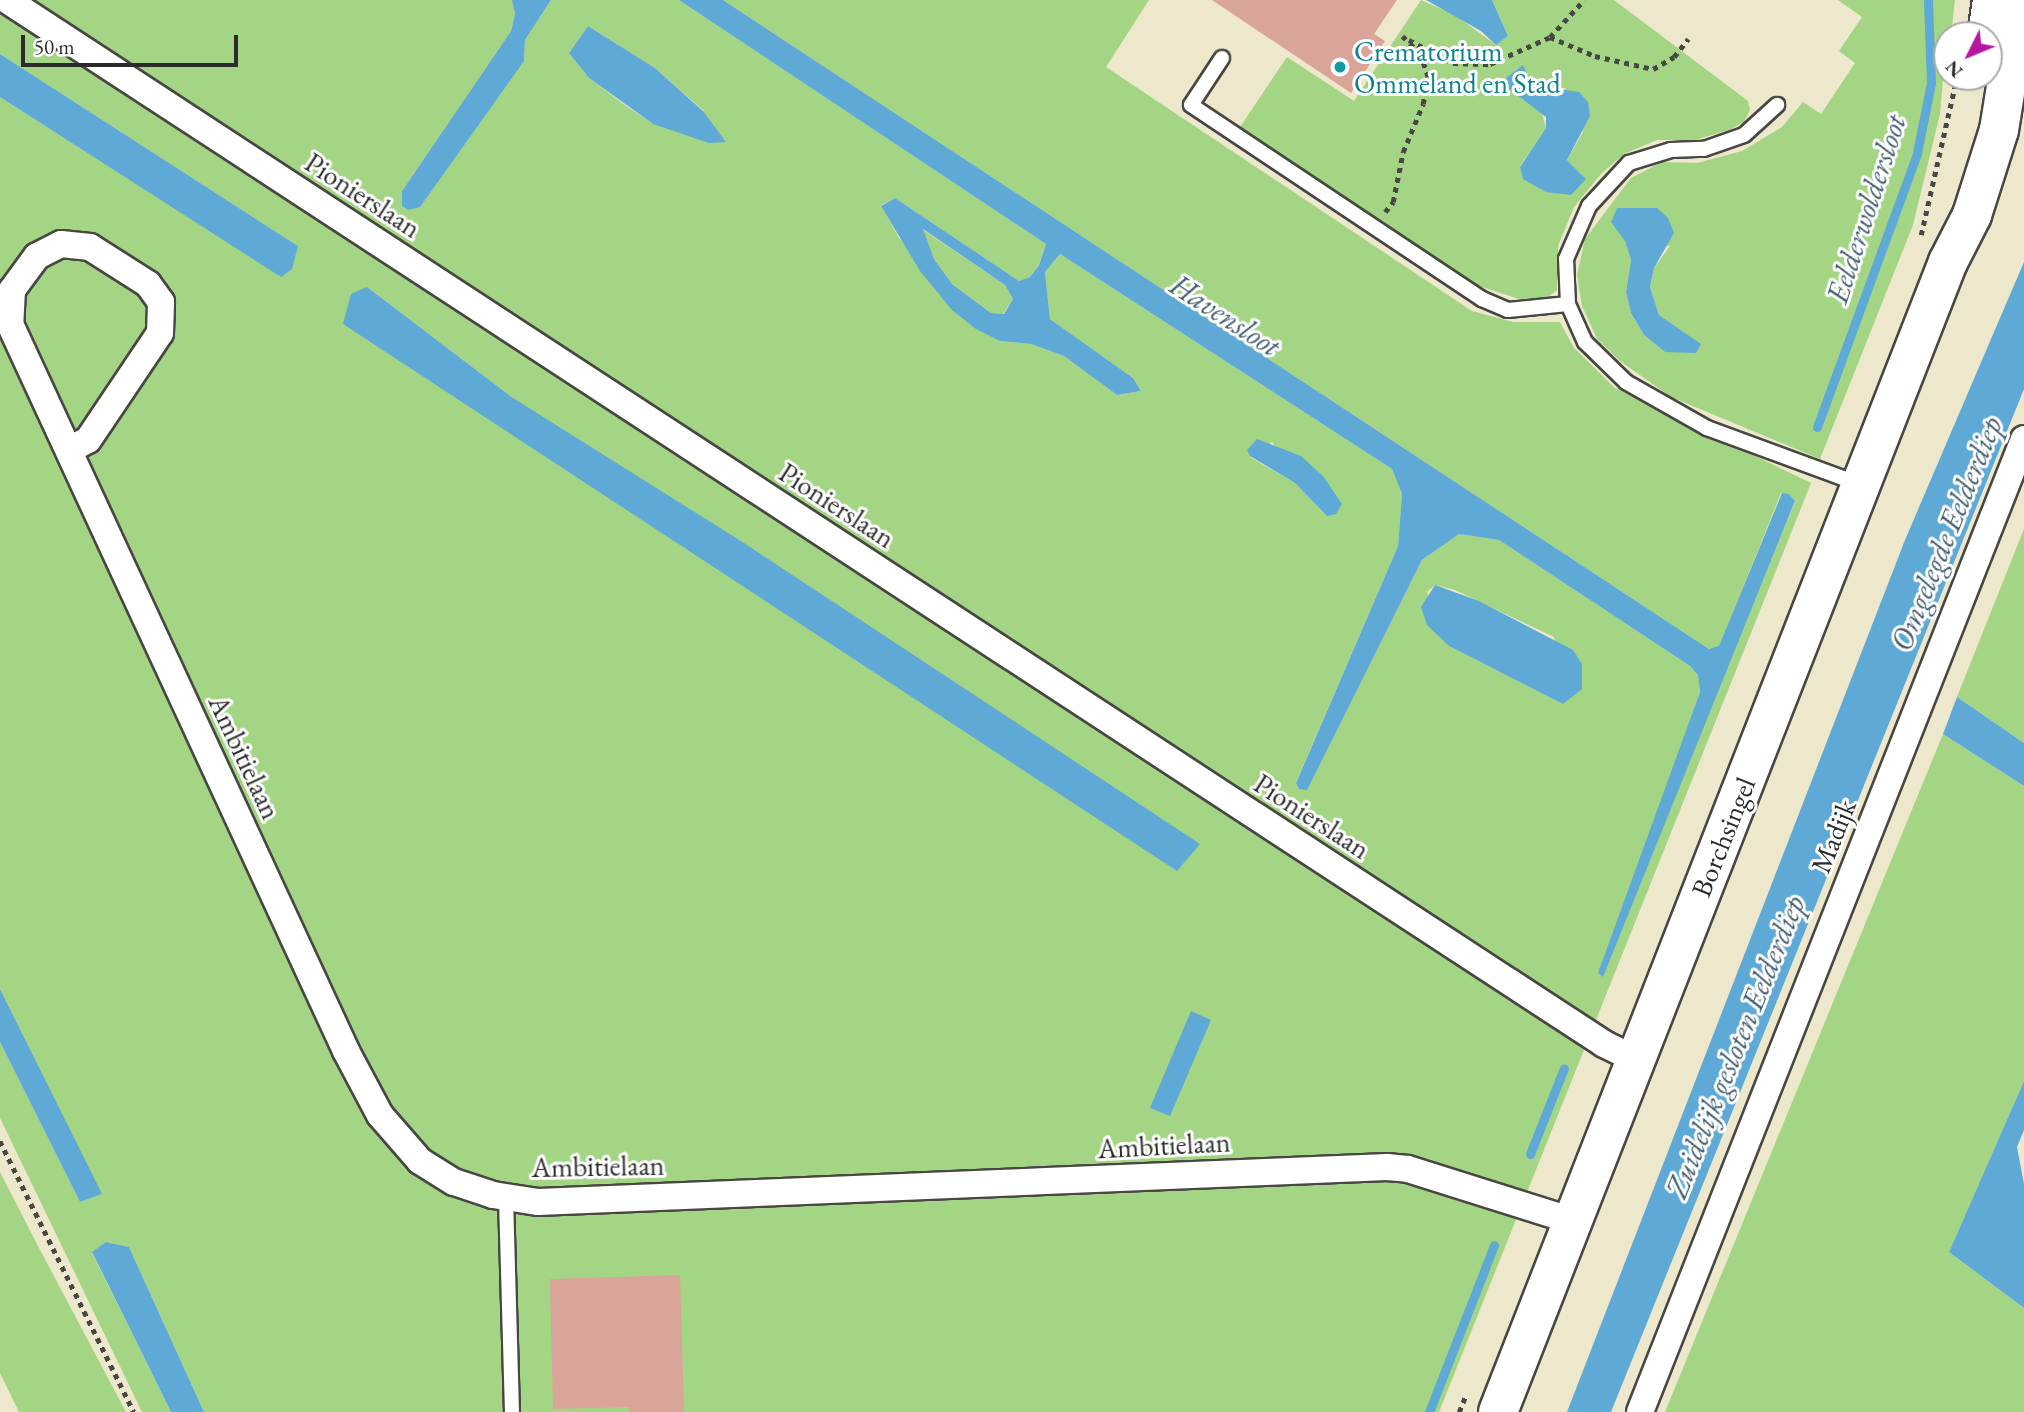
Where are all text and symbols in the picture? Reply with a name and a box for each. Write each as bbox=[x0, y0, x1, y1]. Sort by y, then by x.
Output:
scale bar bbox=[24, 21, 242, 65]
north arrow bbox=[1933, 21, 2003, 91]
text: 50 m bbox=[34, 33, 75, 60]
place label: Crematorium Ommeland en Stad bbox=[1354, 34, 1561, 100]
text: N bbox=[1939, 55, 1968, 83]
marker: Crematorium Ommeland en Stad bbox=[1332, 59, 1348, 75]
water label: Eelderwoldersloot bbox=[1820, 110, 1914, 308]
street label: Pionierslaan bbox=[299, 145, 427, 245]
water label: Havensloot bbox=[1163, 267, 1287, 365]
water label: Omgelegde Eelderdiep bbox=[1884, 412, 2010, 656]
street label: Pionierslaan bbox=[773, 455, 901, 555]
street label: Ambitielaan bbox=[202, 690, 288, 824]
street label: Pionierslaan bbox=[1248, 766, 1376, 866]
street label: Borchsingel bbox=[1684, 772, 1762, 902]
street label: Madijk bbox=[1803, 794, 1863, 878]
water label: Zuidelijk gesloten Eelderdiep bbox=[1659, 891, 1813, 1203]
street label: Ambitielaan bbox=[1097, 1125, 1231, 1165]
street label: Ambitielaan bbox=[531, 1148, 665, 1184]

